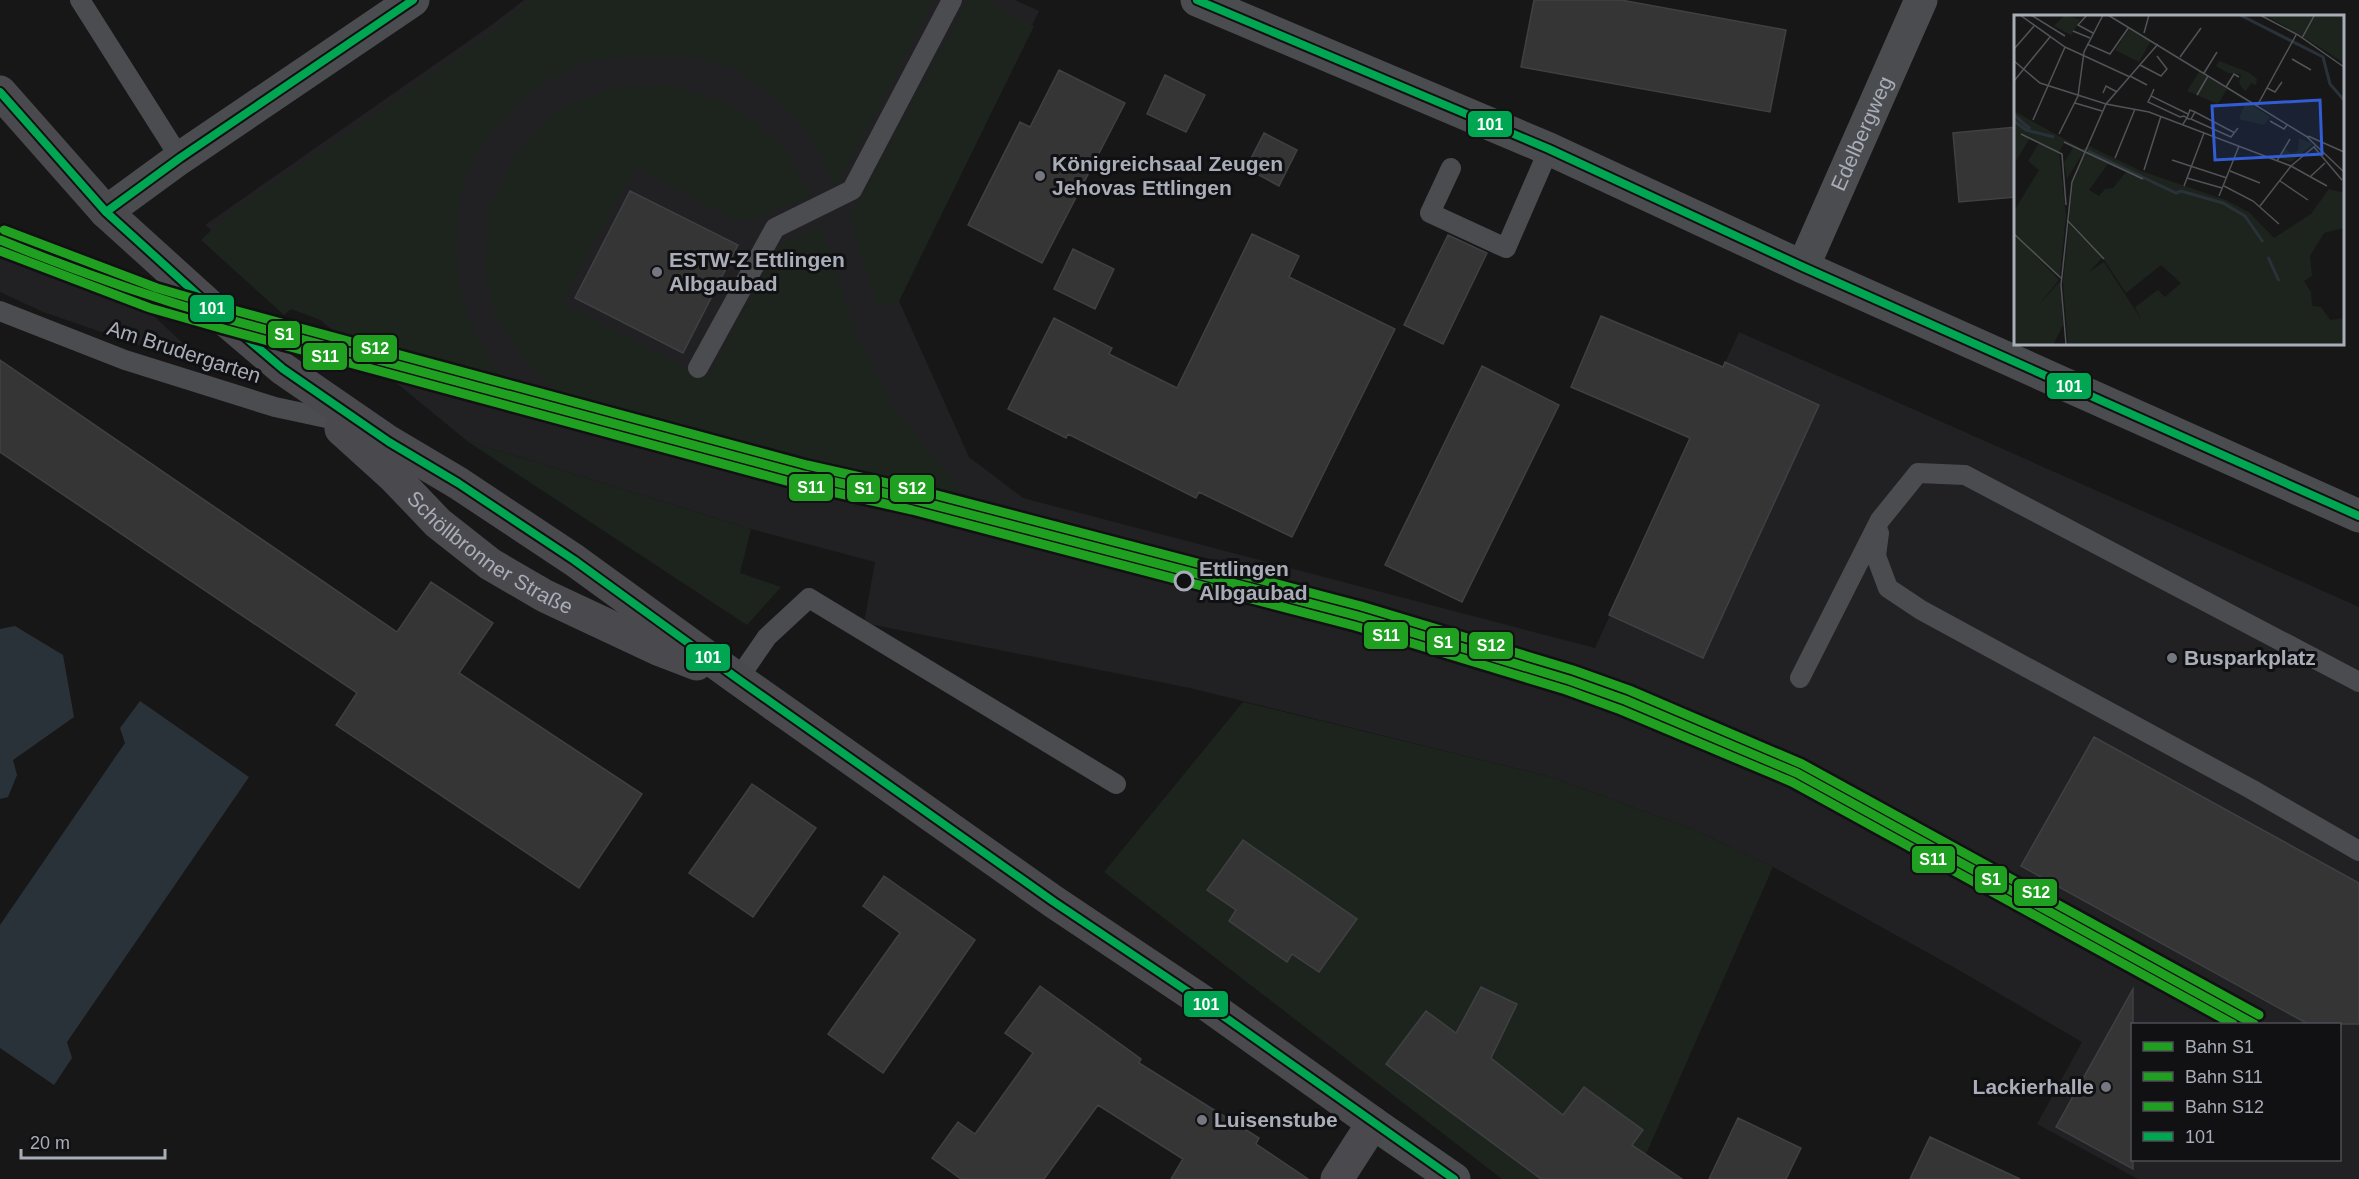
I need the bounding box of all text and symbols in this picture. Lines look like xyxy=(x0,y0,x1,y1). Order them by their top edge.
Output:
inset map xyxy=(2014,15,2344,345)
street label: Edelbergweg xyxy=(1826,73,1897,194)
line badge: 101 xyxy=(1467,110,1513,138)
text: 101 xyxy=(1477,116,1503,133)
place label: Königreichsaal Zeugen Jehovas Ettlingen xyxy=(1052,152,1283,199)
marker: Königreichsaal Zeugen Jehovas Ettlingen xyxy=(1033,169,1047,183)
place label: ESTW-Z Ettlingen Albgaubad xyxy=(669,248,845,295)
marker: ESTW-Z Ettlingen Albgaubad xyxy=(650,265,664,279)
line badge: 101 xyxy=(189,294,235,323)
text: 101 xyxy=(199,300,225,317)
street label: Am Brudergarten xyxy=(105,316,264,387)
line badge: S1 xyxy=(267,320,301,349)
text: S1 xyxy=(274,326,294,343)
line badge: S12 xyxy=(352,334,398,363)
text: S12 xyxy=(361,340,389,357)
line badge: S11 xyxy=(302,342,348,371)
text: S11 xyxy=(311,348,339,365)
line badge: 101 xyxy=(2046,372,2092,400)
text: 101 xyxy=(2056,378,2082,395)
line badge: S11 xyxy=(788,473,834,502)
line badge: S1 xyxy=(846,474,881,503)
line badge: S12 xyxy=(889,474,935,503)
text: S11 xyxy=(797,479,825,496)
text: S1 xyxy=(854,480,874,497)
text: S12 xyxy=(898,480,926,497)
street label: Schöllbronner Straße xyxy=(403,486,577,618)
place label: Ettlingen Albgaubad xyxy=(1199,557,1308,604)
marker: Ettlingen Albgaubad xyxy=(1174,571,1194,591)
line badge: S11 xyxy=(1363,621,1409,650)
text: S11 xyxy=(1372,627,1400,644)
line badge: S1 xyxy=(1426,627,1460,656)
line badge: S12 xyxy=(1468,631,1514,660)
text: S1 xyxy=(1433,634,1453,651)
text: S12 xyxy=(1477,637,1505,654)
line badge: 101 xyxy=(685,643,731,672)
place label: Busparkplatz xyxy=(2184,646,2316,669)
text: 101 xyxy=(695,649,721,666)
marker: Busparkplatz xyxy=(2165,651,2179,665)
line badge: S11 xyxy=(1911,845,1956,874)
text: S11 xyxy=(1919,851,1947,868)
line badge: S1 xyxy=(1974,865,2008,894)
text: S1 xyxy=(1981,871,2001,888)
line badge: S12 xyxy=(2013,878,2058,907)
text: S12 xyxy=(2022,884,2050,901)
line badge: 101 xyxy=(1183,990,1229,1018)
text: 101 xyxy=(1193,996,1219,1013)
legend xyxy=(2131,1023,2341,1161)
text: Bahn S1 xyxy=(2185,1037,2254,1057)
text: Bahn S11 xyxy=(2185,1067,2263,1087)
place label: Lackierhalle xyxy=(1973,1075,2094,1098)
marker: Lackierhalle xyxy=(2099,1080,2113,1094)
text: Bahn S12 xyxy=(2185,1097,2264,1117)
place label: Luisenstube xyxy=(1214,1108,1338,1131)
marker: Luisenstube xyxy=(1195,1113,1209,1127)
scale bar xyxy=(21,1122,165,1160)
text: 101 xyxy=(2185,1127,2215,1147)
text: 20 m xyxy=(30,1133,70,1153)

